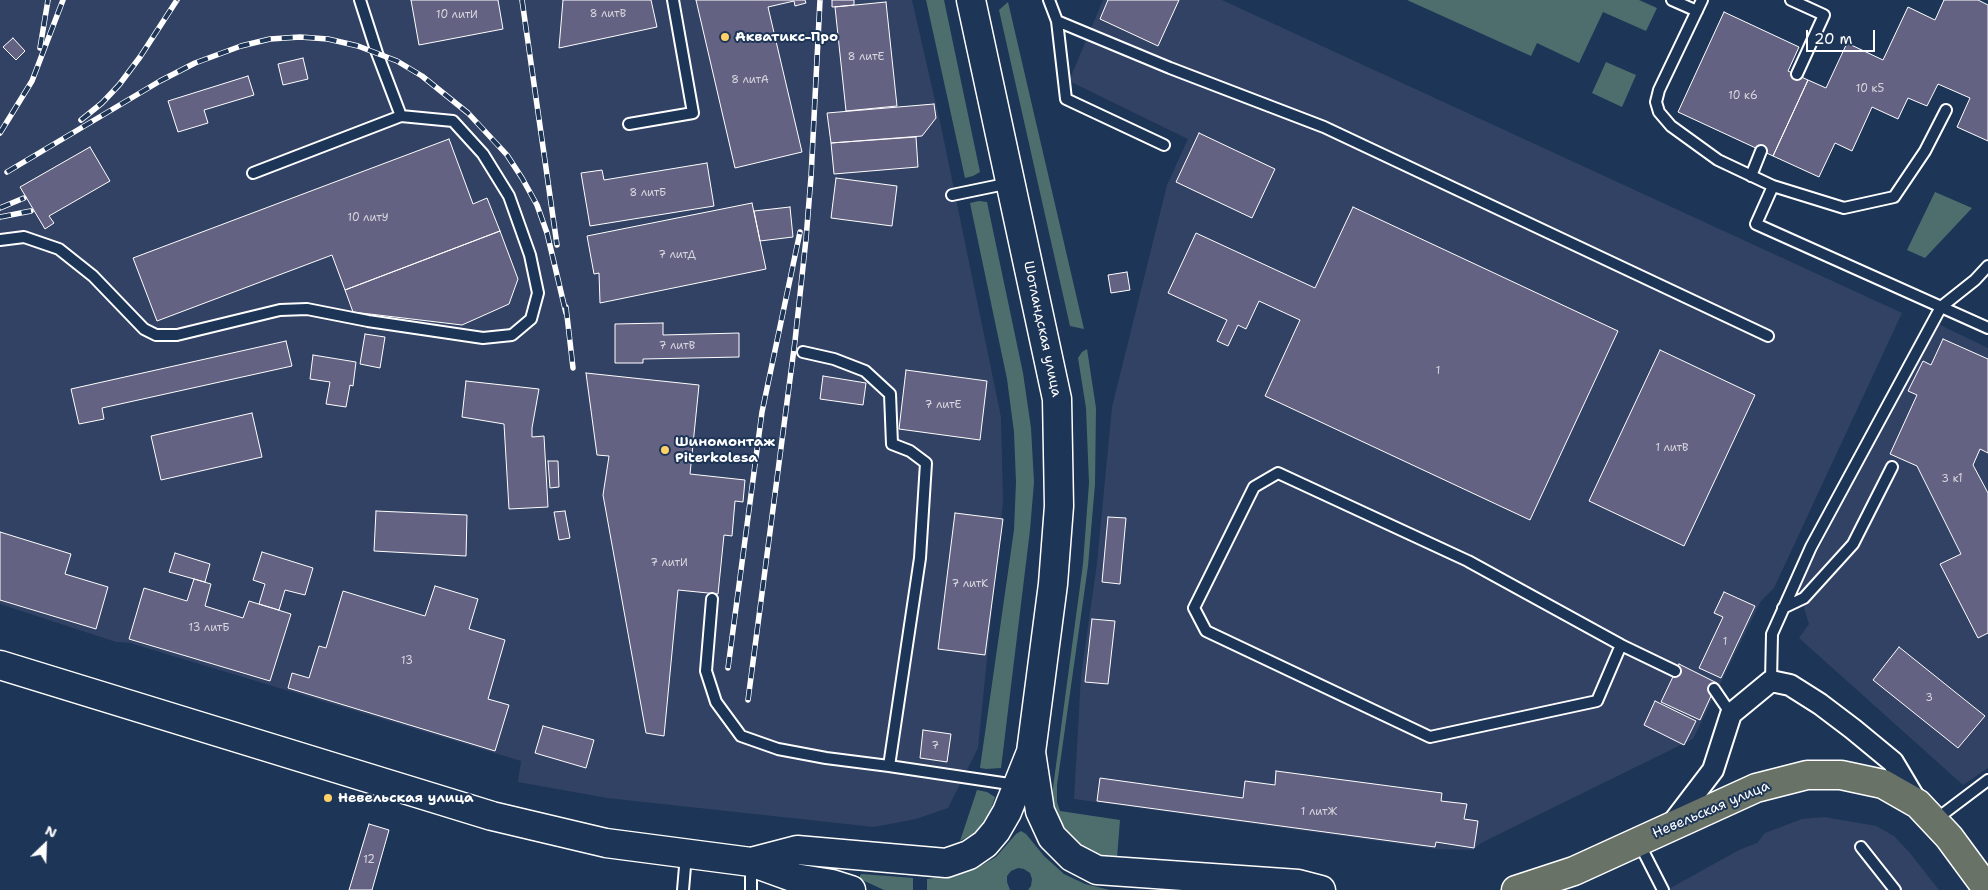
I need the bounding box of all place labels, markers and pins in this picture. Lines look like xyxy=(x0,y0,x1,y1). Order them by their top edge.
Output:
place label: Акватикс-Про xyxy=(735,29,838,45)
marker: Акватикс-Про xyxy=(719,31,731,43)
place label: Шиномонтаж Piterkolesa xyxy=(675,434,775,467)
marker: Шиномонтаж Piterkolesa xyxy=(659,444,671,456)
place label: Невельская улица xyxy=(338,790,474,806)
marker: Невельская улица xyxy=(322,792,334,804)

